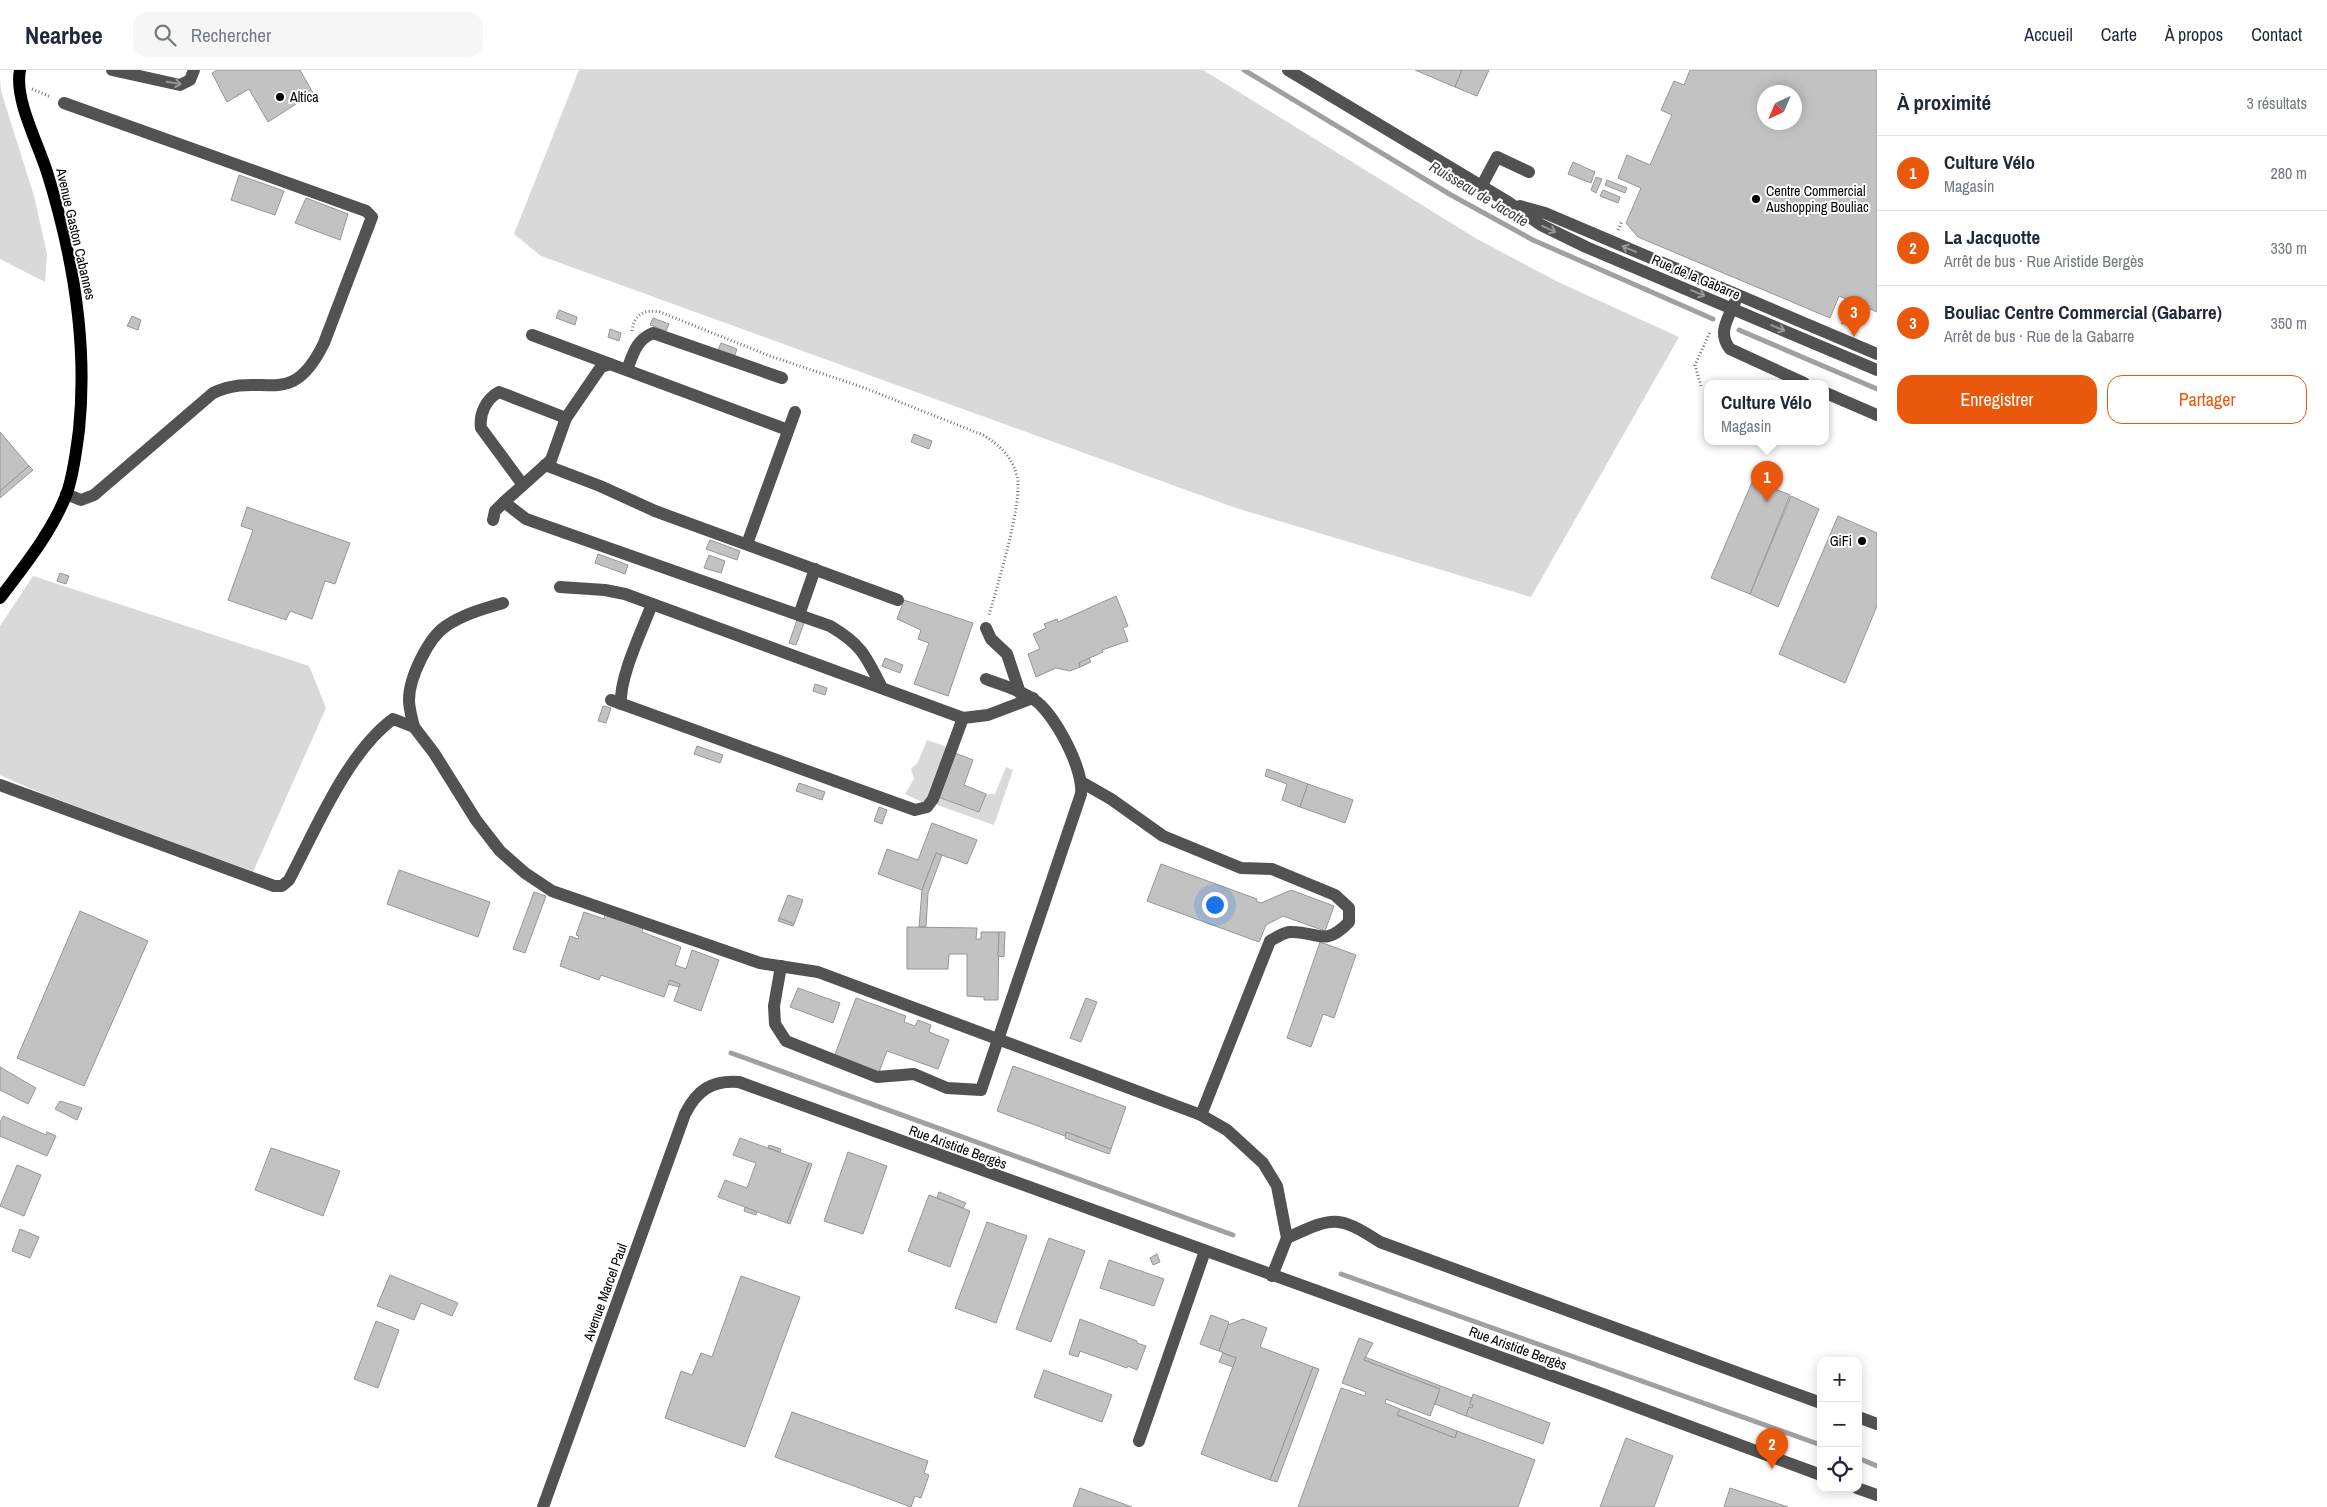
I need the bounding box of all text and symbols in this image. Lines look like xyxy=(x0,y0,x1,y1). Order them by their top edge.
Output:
search box xyxy=(133,12,483,57)
text: Nearbee xyxy=(25,19,103,51)
icon: search xyxy=(151,21,179,49)
text: Rechercher xyxy=(191,22,271,48)
text: Accueil xyxy=(2024,22,2073,47)
text: Carte xyxy=(2101,22,2137,47)
text: À propos xyxy=(2165,22,2223,47)
text: Contact xyxy=(2251,22,2302,47)
one-way arrow xyxy=(166,79,182,89)
north arrow xyxy=(1757,85,1802,130)
place label: Altica xyxy=(289,88,319,106)
text: À proximité xyxy=(1897,88,1991,117)
marker: Altica xyxy=(274,91,286,103)
text: 3 résultats xyxy=(2246,92,2307,114)
text: Culture Vélo xyxy=(1944,149,2035,175)
water label: Ruisseau de Jacotte xyxy=(1426,156,1533,232)
text: 1 xyxy=(1909,162,1917,184)
text: 280 m xyxy=(2271,162,2307,184)
street label: Avenue Gaston Cabannes xyxy=(52,165,100,302)
text: Magasin xyxy=(1944,175,1994,197)
place label: Centre Commercial Aushopping Bouliac xyxy=(1765,182,1869,216)
marker: Centre Commercial Aushopping Bouliac xyxy=(1750,193,1762,205)
one-way arrow xyxy=(1541,224,1556,234)
text: La Jacquotte xyxy=(1944,224,2040,250)
text: 2 xyxy=(1909,237,1917,259)
text: 330 m xyxy=(2271,237,2307,259)
one-way arrow xyxy=(1622,243,1637,253)
street label: Rue de la Gabarre xyxy=(1649,250,1743,304)
text: Arrêt de bus · Rue Aristide Bergès xyxy=(1944,250,2144,272)
one-way arrow xyxy=(1690,289,1705,299)
pin: 3 xyxy=(1838,296,1870,337)
text: Bouliac Centre Commercial (Gabarre) xyxy=(1944,299,2222,325)
text: 3 xyxy=(1909,312,1917,334)
text: 350 m xyxy=(2271,312,2307,334)
one-way arrow xyxy=(1770,324,1785,333)
text: Arrêt de bus · Rue de la Gabarre xyxy=(1944,325,2134,347)
button: Enregistrer xyxy=(1897,375,2097,424)
button: Partager xyxy=(2107,375,2307,424)
popup xyxy=(1704,380,1829,445)
text: Culture Vélo xyxy=(1721,389,1812,415)
text: Magasin xyxy=(1721,415,1771,437)
pin: 1 xyxy=(1751,461,1783,502)
place label: GiFi xyxy=(1830,532,1852,550)
marker: GiFi xyxy=(1856,535,1868,547)
your location xyxy=(1202,892,1228,918)
street label: Rue Aristide Bergès xyxy=(907,1121,1010,1173)
street label: Avenue Marcel Paul xyxy=(579,1241,631,1344)
street label: Rue Aristide Bergès xyxy=(1467,1322,1570,1374)
map controls xyxy=(1817,1357,1862,1492)
button: + xyxy=(1817,1357,1862,1402)
button: − xyxy=(1817,1402,1862,1447)
pin: 2 xyxy=(1756,1428,1788,1469)
button: locate xyxy=(1817,1447,1862,1492)

